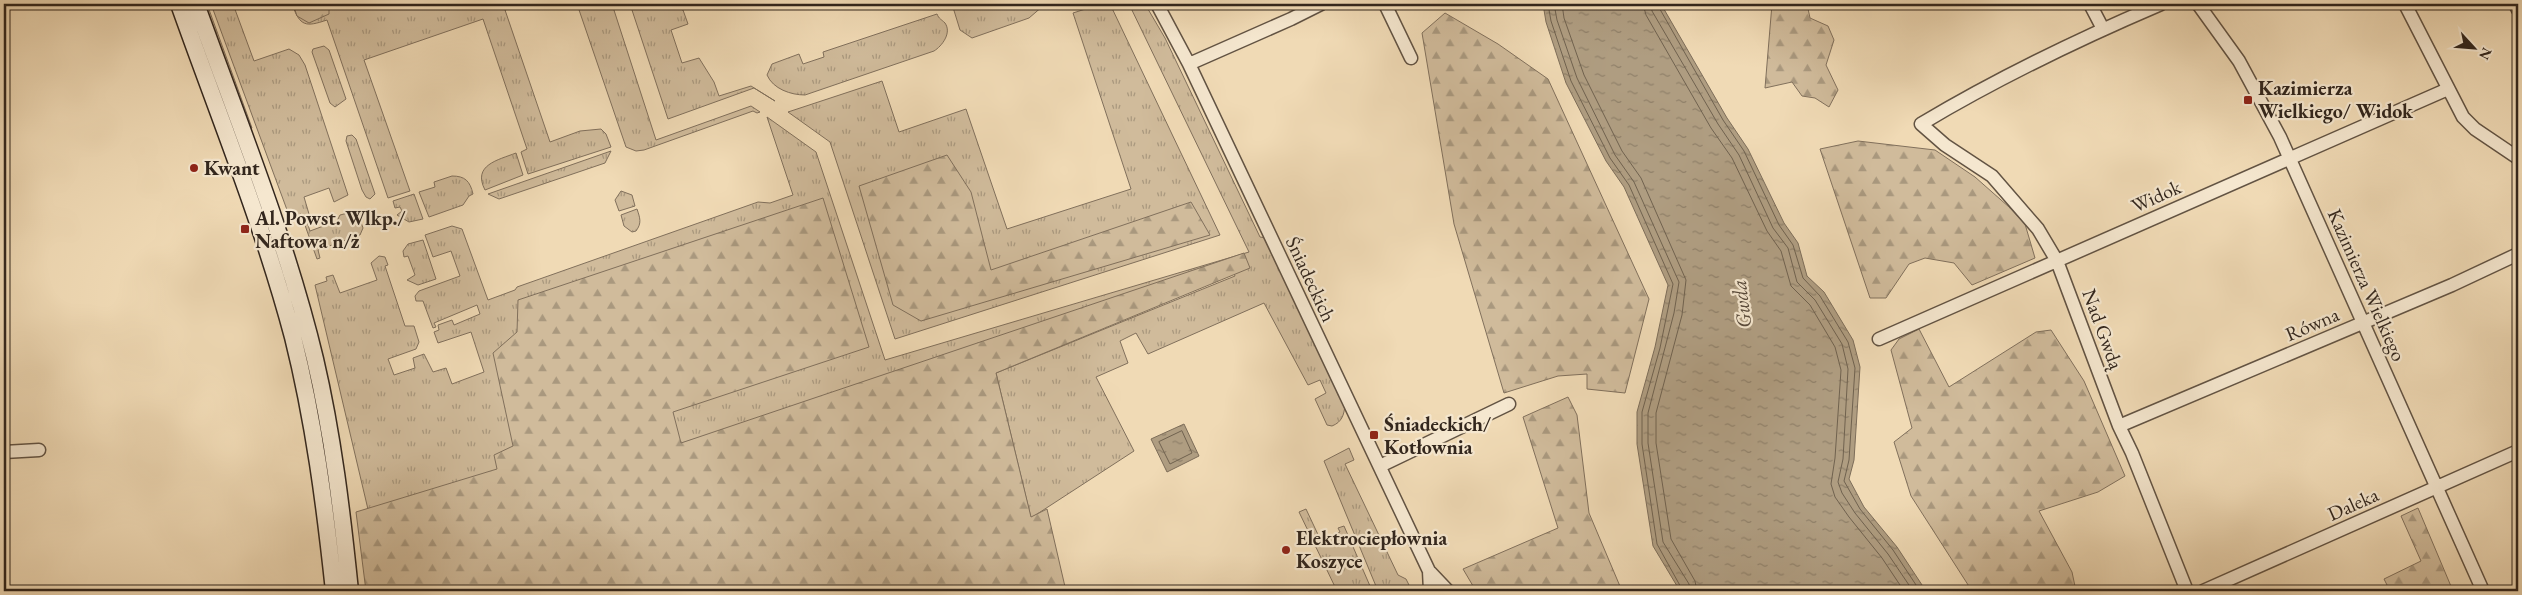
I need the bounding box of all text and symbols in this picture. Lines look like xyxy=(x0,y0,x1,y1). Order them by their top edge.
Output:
north arrow xyxy=(2450,22,2500,72)
text: N xyxy=(2475,45,2496,63)
place label: Kazimierza Wielkiego/ Widok xyxy=(2258,75,2414,124)
marker: Kazimierza Wielkiego/ Widok xyxy=(2242,94,2254,106)
place label: Kwant xyxy=(204,155,260,181)
marker: Kwant xyxy=(188,162,200,174)
street label: Widok xyxy=(2127,173,2186,218)
place label: Al. Powst. Wlkp./ Naftowa n/ż xyxy=(254,205,406,254)
street label: Kazimierza Wielkiego xyxy=(2322,205,2412,365)
marker: Al. Powst. Wlkp./ Naftowa n/ż xyxy=(239,223,251,235)
street label: Śniadeckich xyxy=(1280,232,1342,326)
water label: Gwda xyxy=(1725,278,1757,330)
street label: Nad Gwdą xyxy=(2076,285,2130,374)
street label: Równa xyxy=(2281,301,2343,347)
place label: Śniadeckich/ Kotłownia xyxy=(1384,411,1491,460)
marker: Śniadeckich/ Kotłownia xyxy=(1368,429,1380,441)
street label: Daleka xyxy=(2323,481,2383,527)
place label: Elektrociepłownia Koszyce xyxy=(1296,525,1447,574)
marker: Elektrociepłownia Koszyce xyxy=(1280,544,1292,556)

